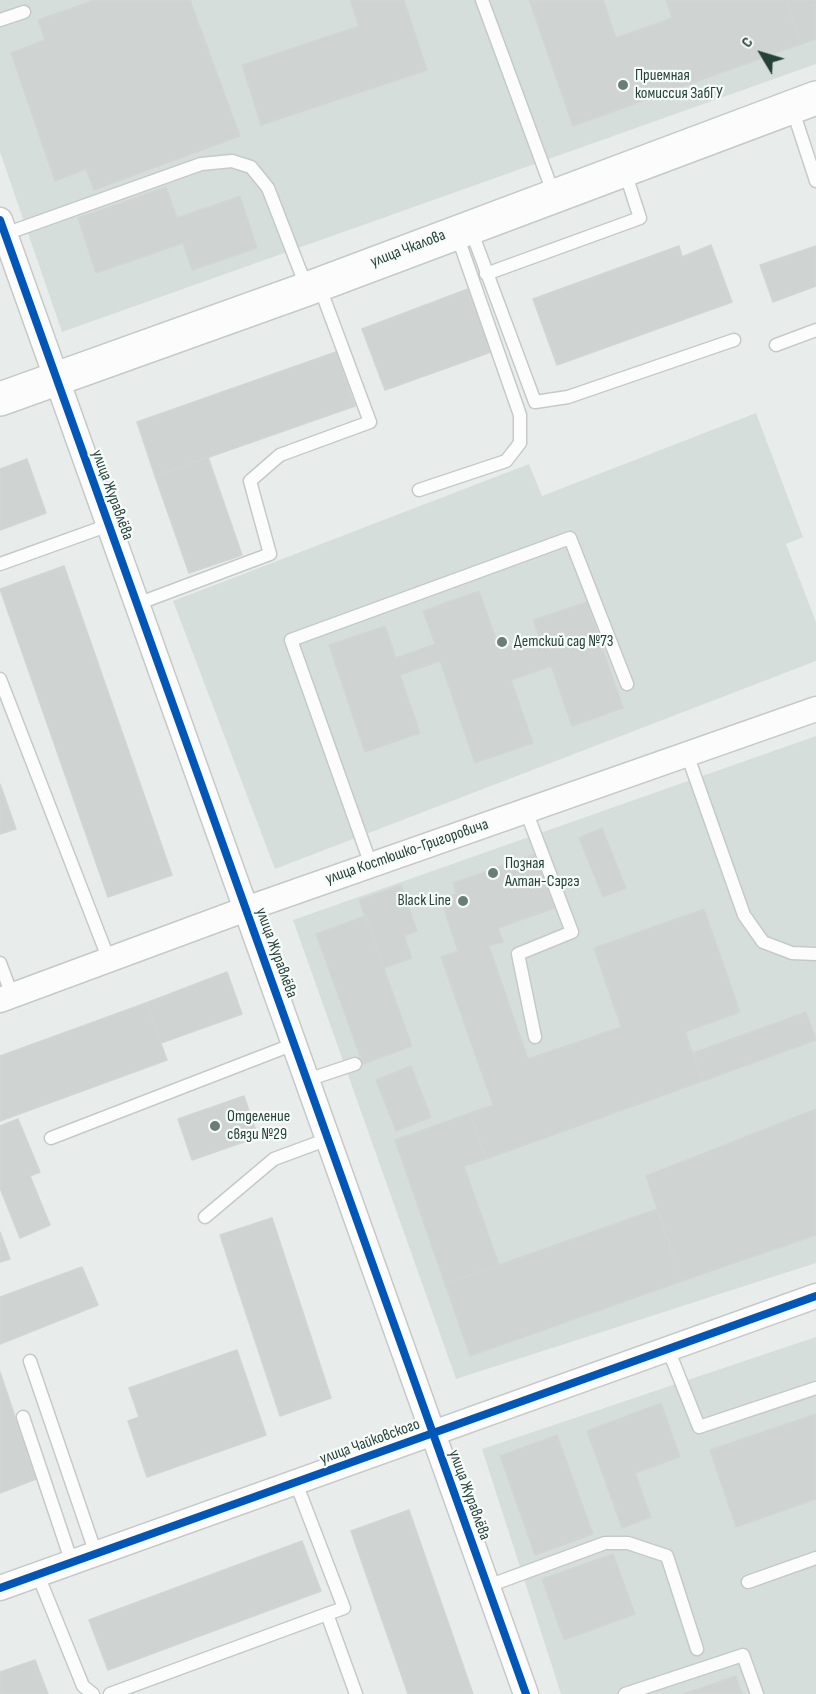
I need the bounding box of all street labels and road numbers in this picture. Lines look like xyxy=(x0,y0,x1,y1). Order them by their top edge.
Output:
street label: улица Чкалова xyxy=(368,226,448,272)
street label: улица Журавлёва xyxy=(87,447,137,543)
street label: улица Костюшко-Григоровича xyxy=(323,815,491,889)
street label: улица Журавлёва xyxy=(251,905,301,1001)
street label: улица Чайковского xyxy=(317,1415,423,1469)
street label: улица Журавлёва xyxy=(444,1447,494,1543)

